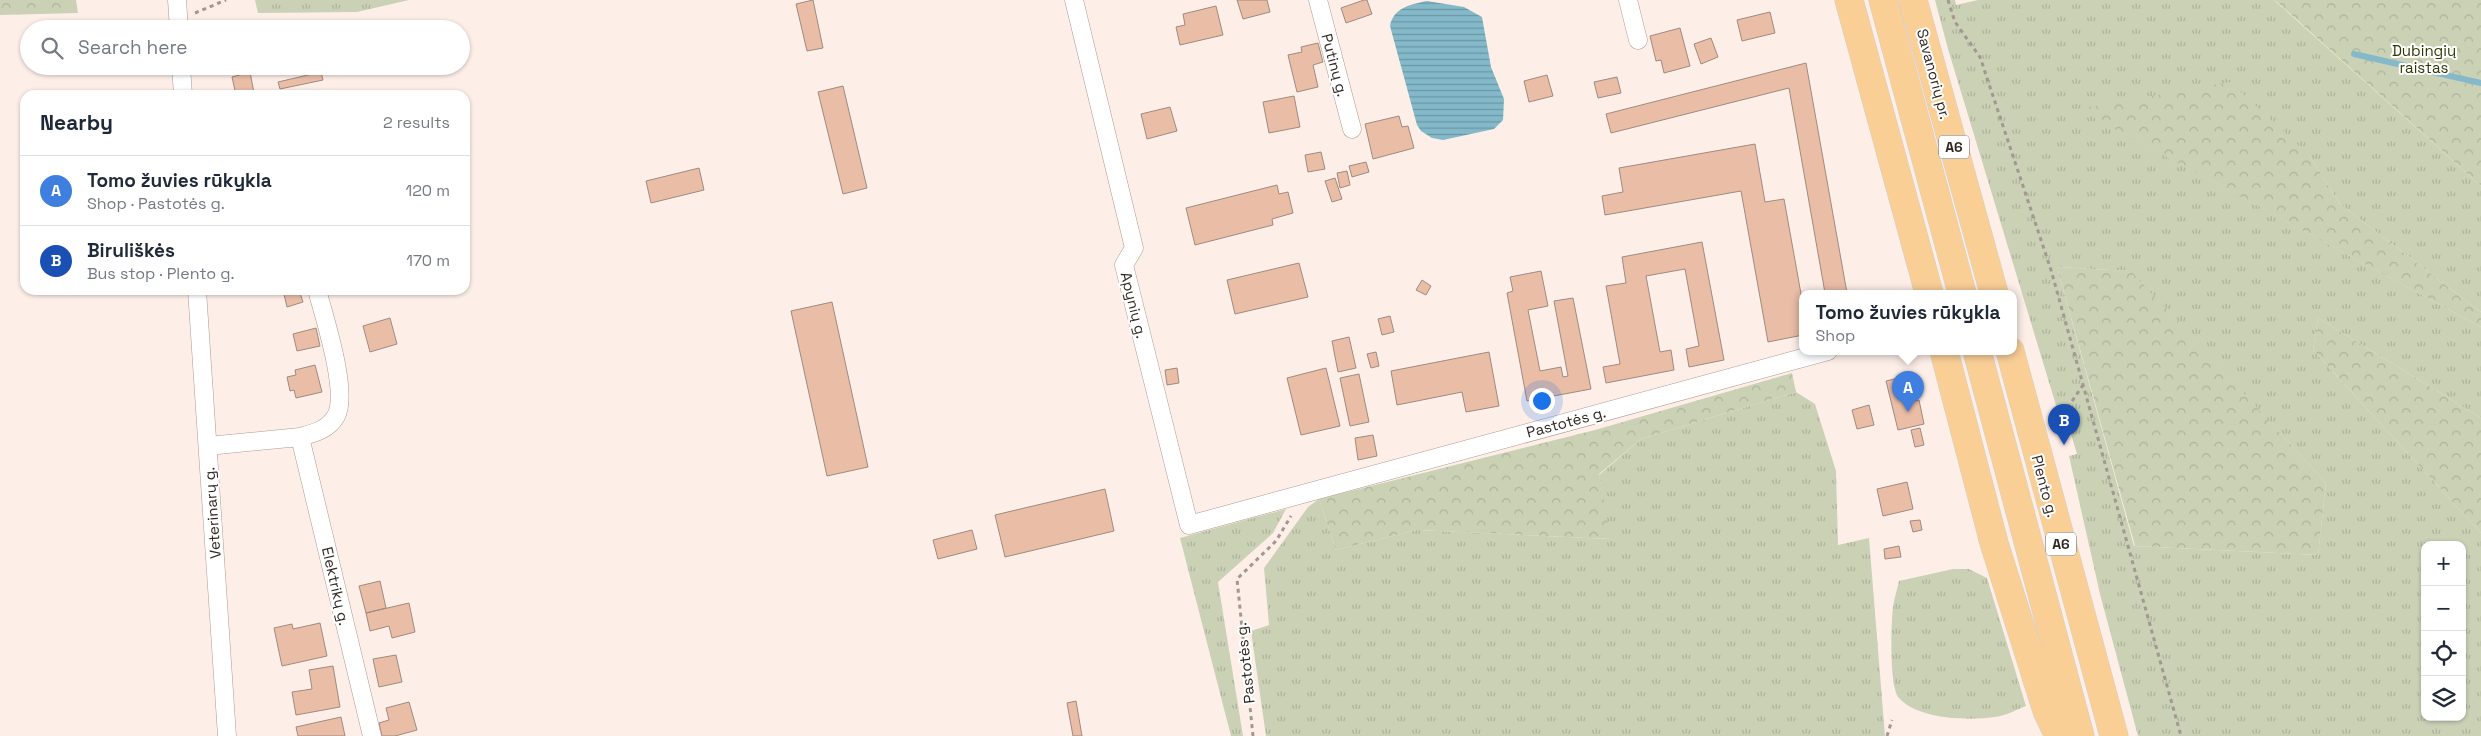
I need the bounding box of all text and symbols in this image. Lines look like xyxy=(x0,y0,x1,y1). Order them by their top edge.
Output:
search box xyxy=(20,20,470,75)
street label: Savanorių pr. xyxy=(1913,27,1955,121)
street label: Putinų g. xyxy=(1318,31,1352,99)
icon: search xyxy=(38,34,66,62)
text: Search here xyxy=(78,35,188,60)
park label: Dubingių raistas xyxy=(2392,41,2456,77)
text: Nearby xyxy=(40,109,113,136)
text: 2 results xyxy=(383,112,450,133)
road number: A6 xyxy=(1939,136,1969,158)
text: Tomo žuvies rūkykla xyxy=(87,168,272,193)
text: A xyxy=(51,180,61,201)
text: 120 m xyxy=(406,180,450,201)
text: Shop · Pastotės g. xyxy=(87,193,225,214)
text: Biruliškės xyxy=(87,238,175,263)
text: B xyxy=(51,250,61,271)
text: 170 m xyxy=(406,250,450,271)
text: Bus stop · Plento g. xyxy=(87,263,235,284)
street label: Apynių g. xyxy=(1117,270,1151,340)
popup xyxy=(1799,290,2017,355)
text: Tomo žuvies rūkykla xyxy=(1816,300,2000,325)
text: Shop xyxy=(1816,325,1855,346)
pin: A xyxy=(1892,371,1924,412)
your location xyxy=(1529,388,1555,414)
street label: Pastotės g. xyxy=(1524,402,1608,442)
pin: B xyxy=(2048,404,2080,445)
street label: Plento g. xyxy=(2028,453,2062,519)
street label: Veterinarų g. xyxy=(199,466,225,560)
road number: A6 xyxy=(2046,532,2076,556)
map controls xyxy=(2421,541,2466,721)
button: + xyxy=(2421,541,2466,586)
street label: Elektrikų g. xyxy=(318,545,354,627)
button: − xyxy=(2421,586,2466,631)
street label: Pastotės g. xyxy=(1231,622,1259,704)
button: locate xyxy=(2421,631,2466,676)
button: layers xyxy=(2421,676,2466,721)

